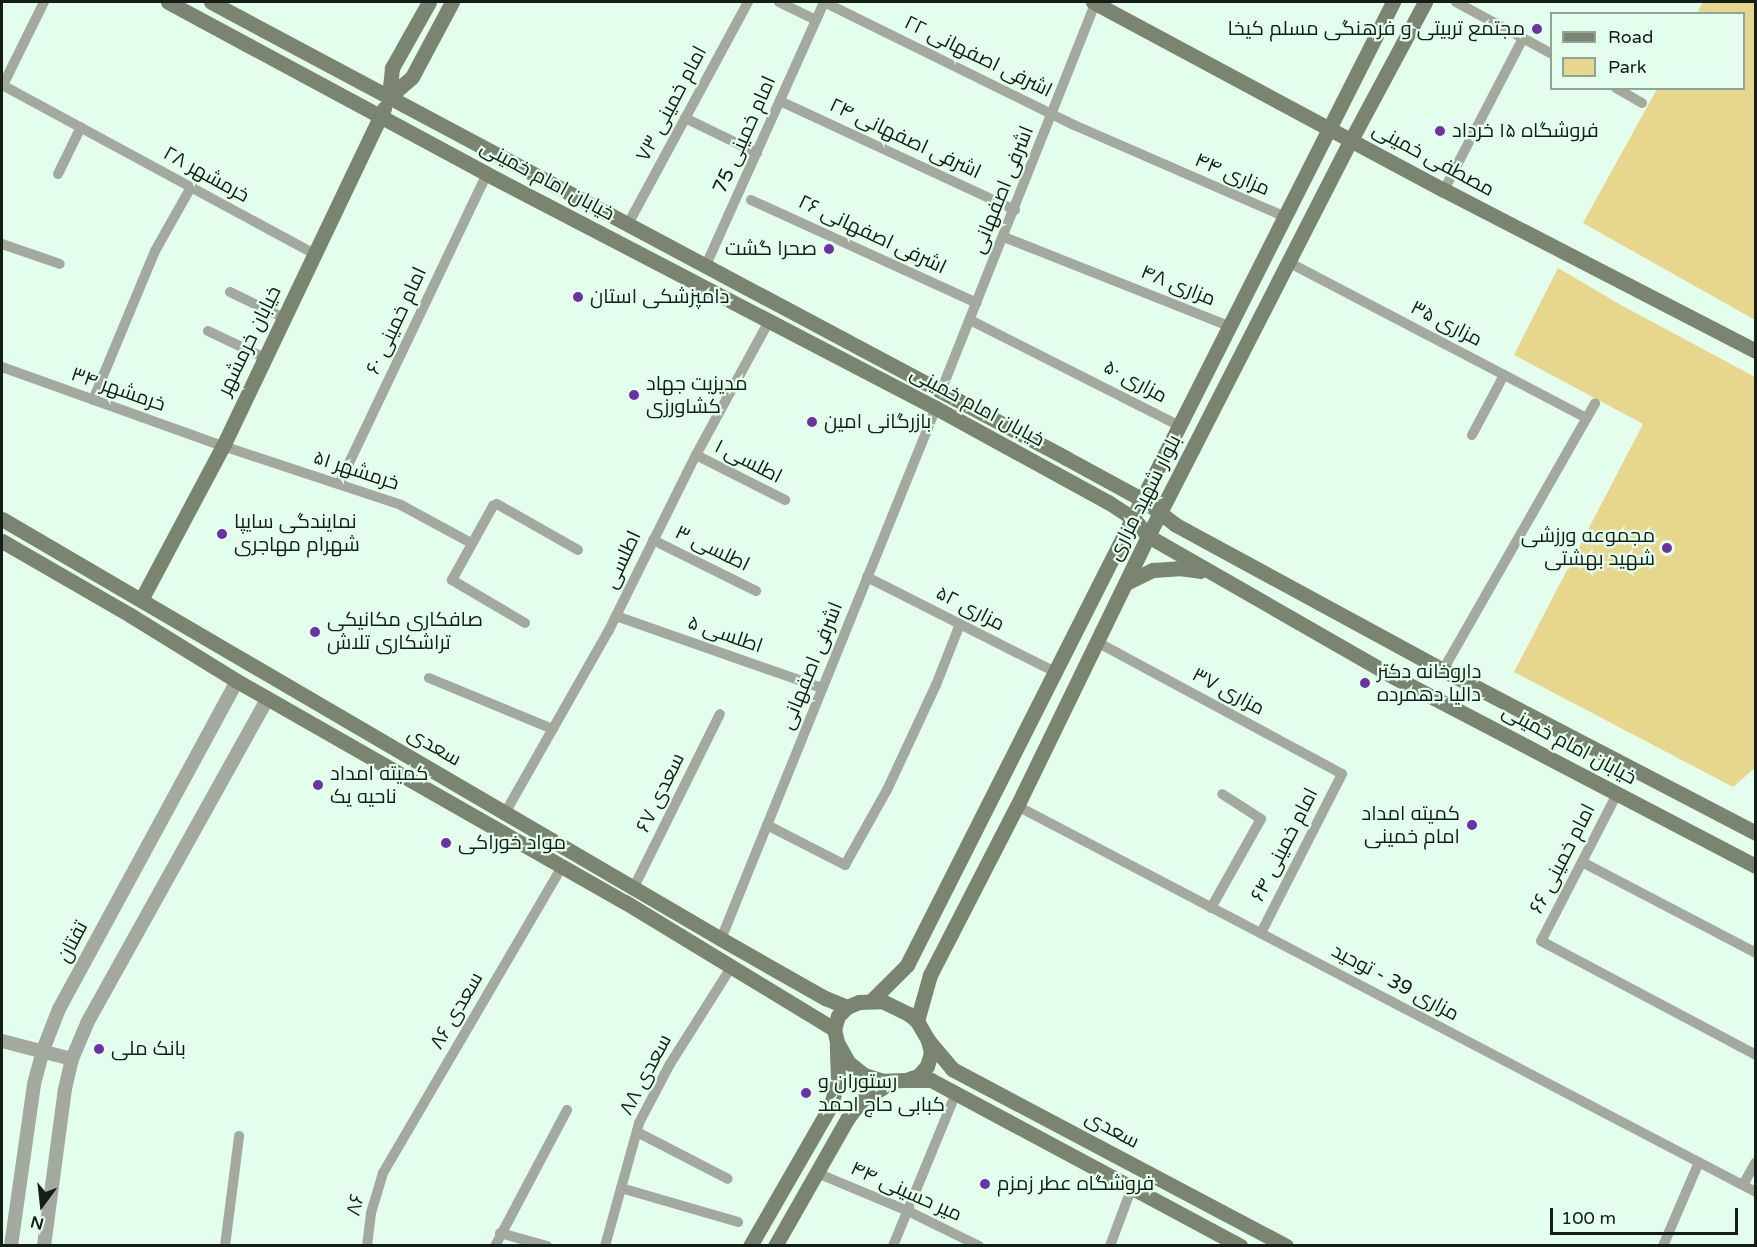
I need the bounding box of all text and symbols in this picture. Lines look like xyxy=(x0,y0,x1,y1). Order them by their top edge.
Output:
street label: اشرفی اصفهانی ۲۲ xyxy=(900,11,1056,103)
legend xyxy=(1550,12,1745,90)
place label: مجتمع تربیتی و فرهنگی مسلم کیخا xyxy=(1228,17,1525,41)
marker: مجتمع تربیتی و فرهنگی مسلم کیخا xyxy=(1530,22,1544,36)
text: Road xyxy=(1608,26,1653,48)
street label: امام خمینی ۷۳ xyxy=(632,42,712,166)
text: Park xyxy=(1608,56,1646,78)
street label: امام خمینی 75 xyxy=(708,72,782,198)
street label: اشرفی اصفهانی ۲۴ xyxy=(825,93,985,185)
street label: مصطفی خمینی xyxy=(1368,118,1498,202)
place label: فروشگاه ۱۵ خرداد xyxy=(1452,119,1599,143)
street label: اشرفی اصفهانی xyxy=(967,123,1039,257)
marker: فروشگاه ۱۵ خرداد xyxy=(1433,124,1447,138)
street label: خیابان امام خمینی xyxy=(476,136,618,226)
street label: خرمشهر ۲۸ xyxy=(159,142,253,208)
street label: مزاری ۴۴ xyxy=(1191,148,1273,202)
street label: اشرفی اصفهانی ۲۶ xyxy=(794,190,950,280)
place label: صحرا گشت xyxy=(725,237,817,261)
marker: صحرا گشت xyxy=(822,242,836,256)
street label: مزاری ۴۸ xyxy=(1137,260,1219,312)
street label: امام خمینی ۶۰ xyxy=(362,264,432,378)
street label: خیابان خرمشهر xyxy=(213,282,287,400)
place label: دامپزشکی استان xyxy=(590,285,729,309)
marker: دامپزشکی استان xyxy=(571,290,585,304)
street label: مزاری ۳۵ xyxy=(1406,296,1486,352)
street label: مزاری ۵۰ xyxy=(1099,355,1171,409)
street label: خیابان امام خمینی xyxy=(906,362,1048,452)
street label: خرمشهر ۳۴ xyxy=(68,363,168,417)
place label: مدیزیت جهاد کشاورزی xyxy=(646,372,748,419)
marker: مدیزیت جهاد کشاورزی xyxy=(627,388,641,402)
place label: بازرگانی امین xyxy=(824,410,931,434)
marker: بازرگانی امین xyxy=(805,415,819,429)
street label: بلوار شهید مزاری xyxy=(1103,431,1187,565)
street label: اطلسی ۱ xyxy=(710,435,786,489)
street label: خرمشهر ۵۱ xyxy=(310,446,402,496)
place label: نمایندگی سایپا شهرام مهاجری xyxy=(234,510,360,557)
street label: اطلسی ۳ xyxy=(671,521,753,577)
place label: مجموعه ورزشی شهید بهشتی xyxy=(1521,524,1655,571)
marker: نمایندگی سایپا شهرام مهاجری xyxy=(215,527,229,541)
street label: اطلسی xyxy=(599,527,647,593)
marker: مجموعه ورزشی شهید بهشتی xyxy=(1660,541,1674,555)
street label: مزاری ۵۲ xyxy=(932,581,1008,637)
street label: اشرفی اصفهانی xyxy=(776,599,848,733)
place label: صافکاری مکانیکی تراشکاری تلاش xyxy=(327,608,483,655)
street label: اطلسی ۵ xyxy=(685,611,765,659)
marker: صافکاری مکانیکی تراشکاری تلاش xyxy=(308,625,322,639)
place label: داروخانه دکتر دالیا دهمرده xyxy=(1377,660,1481,707)
street label: مزاری ۳۷ xyxy=(1188,663,1268,721)
marker: داروخانه دکتر دالیا دهمرده xyxy=(1358,676,1372,690)
street label: خیابان امام خمینی xyxy=(1498,700,1640,790)
street label: سعدی xyxy=(403,722,465,772)
street label: سعدی ۶۷ xyxy=(632,749,690,837)
place label: کمیته امداد ناحیه یک xyxy=(330,762,428,809)
marker: کمیته امداد ناحیه یک xyxy=(311,778,325,792)
street label: امام خمینی ۶۴ xyxy=(1246,784,1324,906)
street label: امام خمینی ۶۶ xyxy=(1525,800,1601,918)
place label: کمیته امداد امام خمینی xyxy=(1362,802,1460,849)
marker: کمیته امداد امام خمینی xyxy=(1465,818,1479,832)
place label: مواد خوراکی xyxy=(458,831,566,855)
marker: مواد خوراکی xyxy=(439,836,453,850)
street label: تفتان xyxy=(52,917,94,967)
street label: مزاری 39 - توحید xyxy=(1327,939,1463,1027)
street label: سعدی ۸۶ xyxy=(425,968,489,1054)
street label: سعدی ۸۸ xyxy=(615,1030,677,1120)
place label: بانک ملی xyxy=(111,1037,186,1061)
marker: بانک ملی xyxy=(92,1042,106,1056)
place label: رستوران و کبابی حاج احمد xyxy=(818,1070,945,1117)
marker: رستوران و کبابی حاج احمد xyxy=(799,1086,813,1100)
street label: سعدی xyxy=(1081,1106,1143,1154)
street label: میر حسینی ۴۴ xyxy=(847,1157,965,1227)
place label: فروشگاه عطر زمزم xyxy=(997,1172,1154,1196)
north arrow xyxy=(12,1175,72,1235)
marker: فروشگاه عطر زمزم xyxy=(978,1177,992,1191)
street label: ۸۶ xyxy=(342,1192,370,1218)
scale bar xyxy=(1553,1196,1740,1234)
text: 100 m xyxy=(1561,1207,1616,1229)
text: N xyxy=(29,1211,46,1234)

